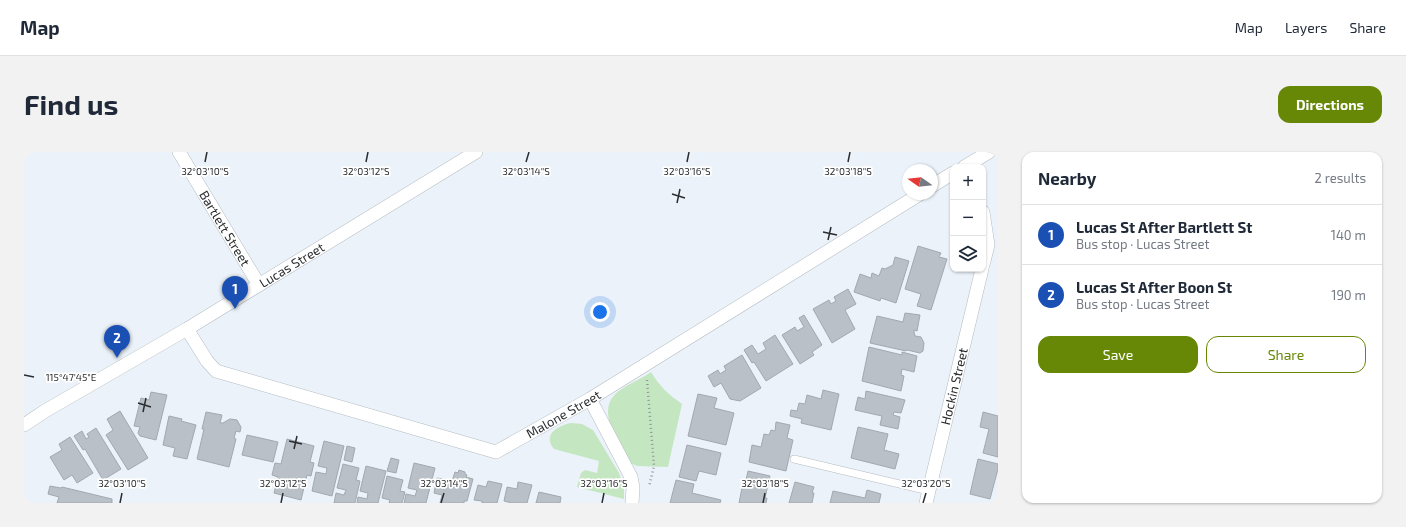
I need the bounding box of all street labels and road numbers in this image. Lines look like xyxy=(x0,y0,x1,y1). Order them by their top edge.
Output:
street label: Bartlett Street xyxy=(196,188,254,269)
street label: Lucas Street xyxy=(256,239,327,291)
street label: Hockin Street xyxy=(937,346,971,427)
street label: Malone Street xyxy=(523,386,604,441)

